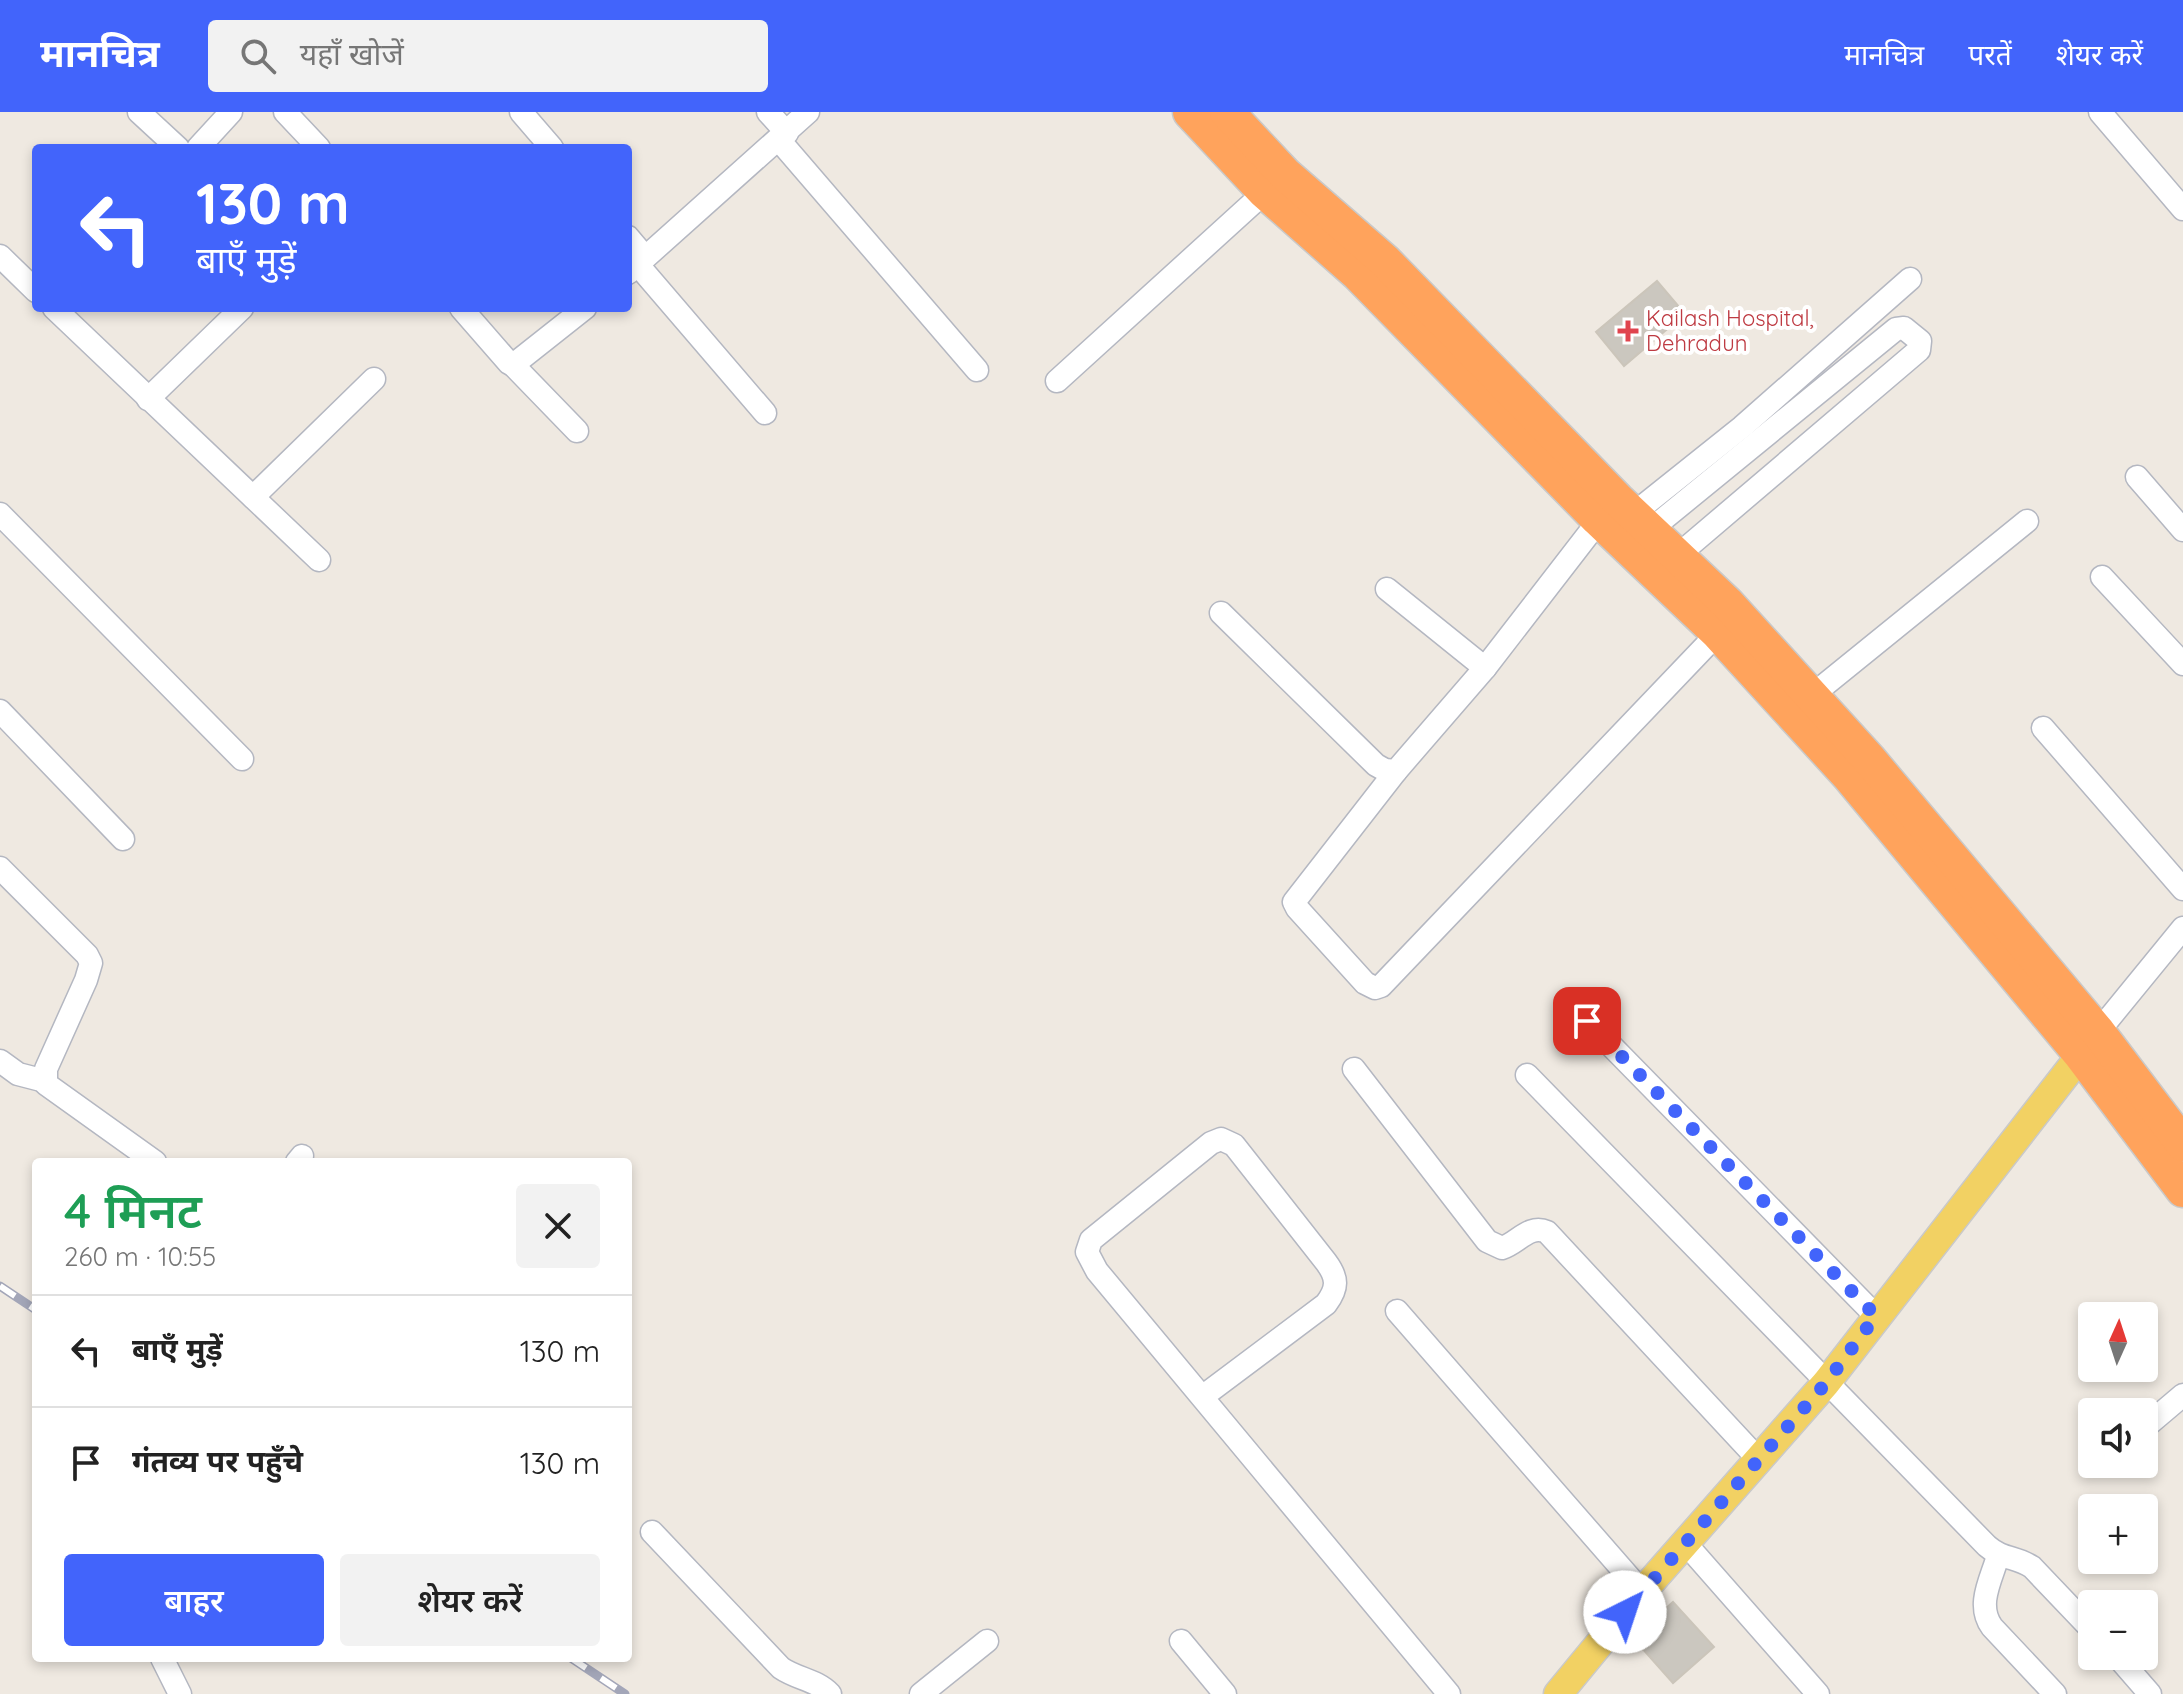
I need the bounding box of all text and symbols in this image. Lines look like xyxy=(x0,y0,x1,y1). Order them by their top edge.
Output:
search box xyxy=(208,20,768,92)
text: मानचित्र xyxy=(40,29,160,77)
icon: search xyxy=(236,34,280,78)
text: यहाँ खोजें xyxy=(300,35,404,73)
text: मानचित्र xyxy=(1844,37,1924,72)
text: परतें xyxy=(1968,37,2012,72)
text: शेयर करें xyxy=(2056,37,2143,72)
text: 130 m xyxy=(196,168,350,238)
icon: left xyxy=(64,176,168,280)
text: बाएँ मुड़ें xyxy=(196,237,296,282)
place label: Kailash Hospital, Dehradun xyxy=(1646,304,1814,357)
marker: Kailash Hospital, Dehradun xyxy=(1617,320,1639,342)
pin xyxy=(1553,987,1621,1055)
icon: arrive xyxy=(1565,999,1609,1043)
text: 4 मिनट xyxy=(64,1180,202,1240)
button: close xyxy=(516,1184,600,1268)
text: 260 m · 10:55 xyxy=(64,1240,216,1273)
north arrow xyxy=(2078,1302,2158,1382)
map controls xyxy=(2078,1302,2158,1670)
icon: left xyxy=(64,1329,108,1373)
text: बाएँ मुड़ें xyxy=(132,1330,223,1368)
text: 130 m xyxy=(520,1332,600,1370)
button: sound xyxy=(2078,1398,2158,1478)
icon: arrive xyxy=(64,1441,108,1485)
text: गंतव्य पर पहुँचे xyxy=(132,1442,303,1480)
text: 130 m xyxy=(520,1444,600,1482)
button: + xyxy=(2078,1494,2158,1574)
button: बाहर xyxy=(64,1554,324,1646)
button: शेयर करें xyxy=(340,1554,600,1646)
position arrow xyxy=(1583,1570,1667,1654)
button: − xyxy=(2078,1590,2158,1670)

